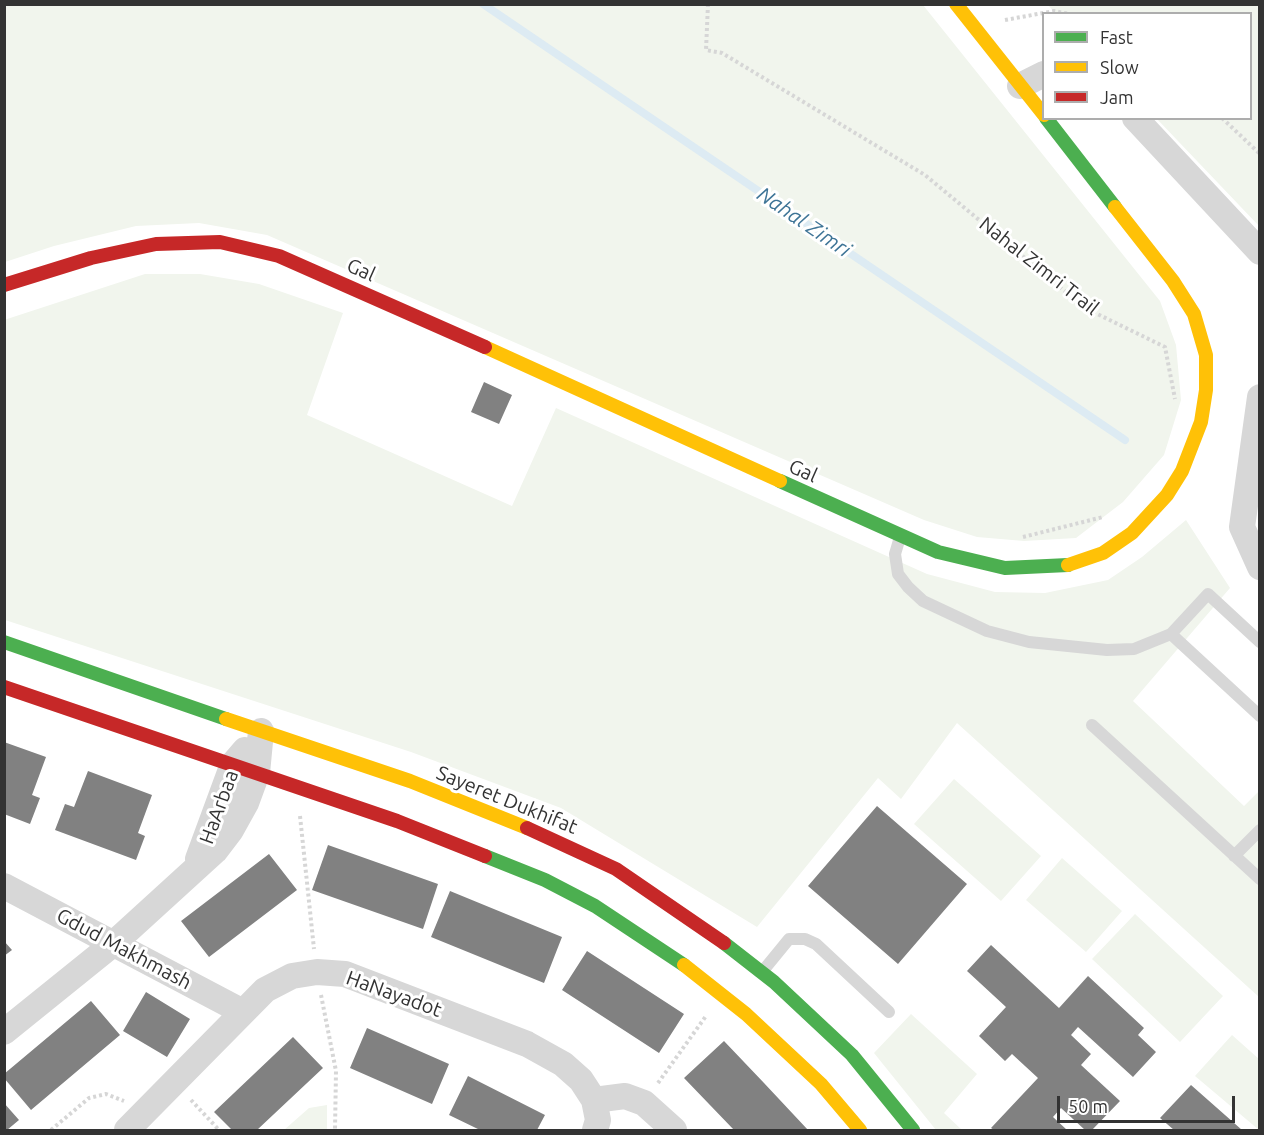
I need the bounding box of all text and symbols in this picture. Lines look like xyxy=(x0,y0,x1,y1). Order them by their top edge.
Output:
legend xyxy=(1042,12,1252,120)
text: Fast xyxy=(1100,27,1133,47)
text: Slow xyxy=(1100,57,1139,77)
text: Jam xyxy=(1100,87,1134,107)
water label: Nahal Zimri xyxy=(752,181,856,263)
street label: Nahal Zimri Trail xyxy=(974,212,1104,320)
street label: Gal xyxy=(343,253,379,287)
street label: Gal xyxy=(785,454,821,488)
street label: Sayeret Dukhifat xyxy=(433,761,581,839)
street label: HaArbaa xyxy=(195,767,243,847)
street label: Gdud Makhmash xyxy=(52,903,196,995)
street label: HaNayadot xyxy=(343,966,445,1022)
scale bar xyxy=(1060,1084,1238,1122)
text: 50 m xyxy=(1068,1096,1108,1116)

